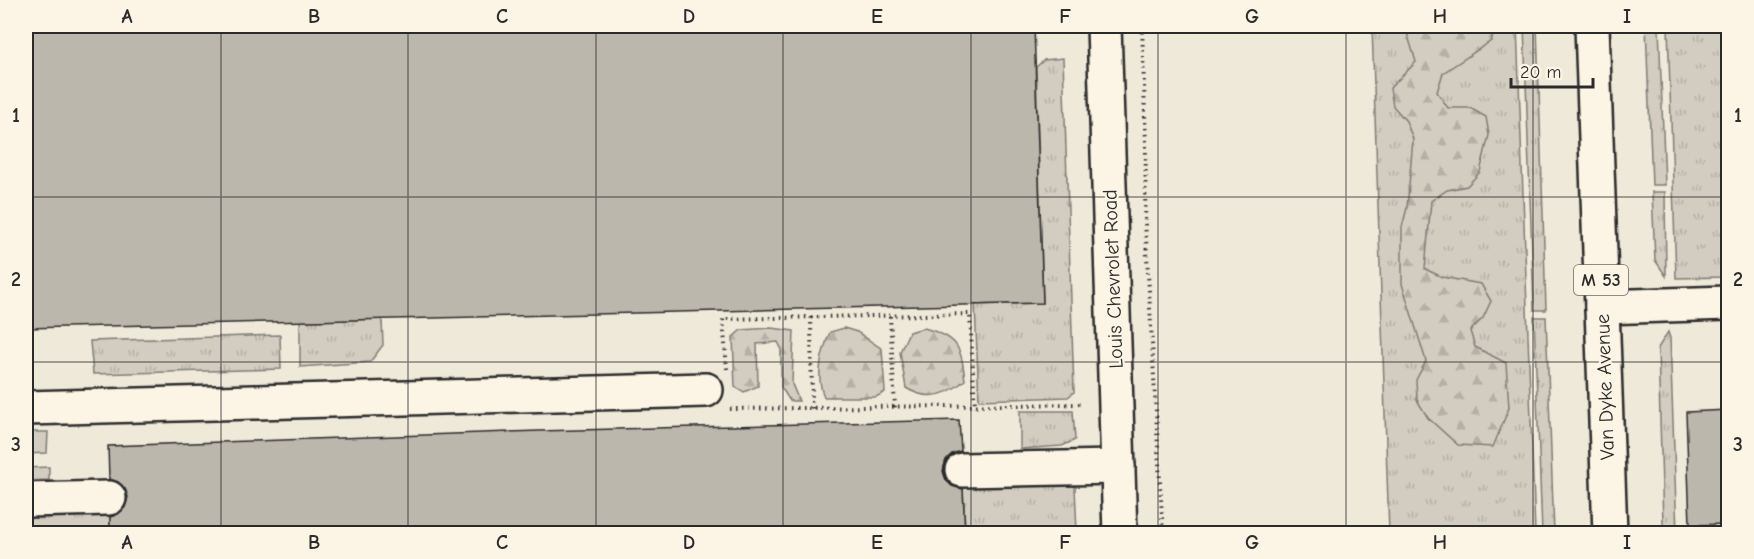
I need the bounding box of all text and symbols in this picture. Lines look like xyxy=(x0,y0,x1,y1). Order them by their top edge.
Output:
text: A xyxy=(121,5,133,28)
text: B xyxy=(308,5,320,28)
text: C xyxy=(496,5,508,28)
text: D xyxy=(683,5,695,28)
text: E xyxy=(871,5,883,28)
text: F xyxy=(1059,5,1071,28)
text: G xyxy=(1245,5,1259,28)
text: H xyxy=(1433,5,1447,28)
text: I xyxy=(1623,5,1631,28)
scale bar xyxy=(1511,51,1594,89)
text: 20 m xyxy=(1520,62,1561,83)
text: 1 xyxy=(12,104,20,127)
text: 1 xyxy=(1734,104,1742,127)
street label: Louis Chevrolet Road xyxy=(1098,189,1128,369)
road number: M 53 xyxy=(1574,265,1628,295)
text: 2 xyxy=(11,268,21,291)
text: 2 xyxy=(1733,268,1743,291)
street label: Van Dyke Avenue xyxy=(1591,314,1619,460)
text: 3 xyxy=(11,433,21,456)
text: 3 xyxy=(1733,433,1743,456)
text: A xyxy=(121,531,133,554)
text: B xyxy=(308,531,320,554)
text: C xyxy=(496,531,508,554)
text: D xyxy=(683,531,695,554)
text: E xyxy=(871,531,883,554)
text: F xyxy=(1059,531,1071,554)
text: G xyxy=(1245,531,1259,554)
text: H xyxy=(1433,531,1447,554)
text: I xyxy=(1623,531,1631,554)

